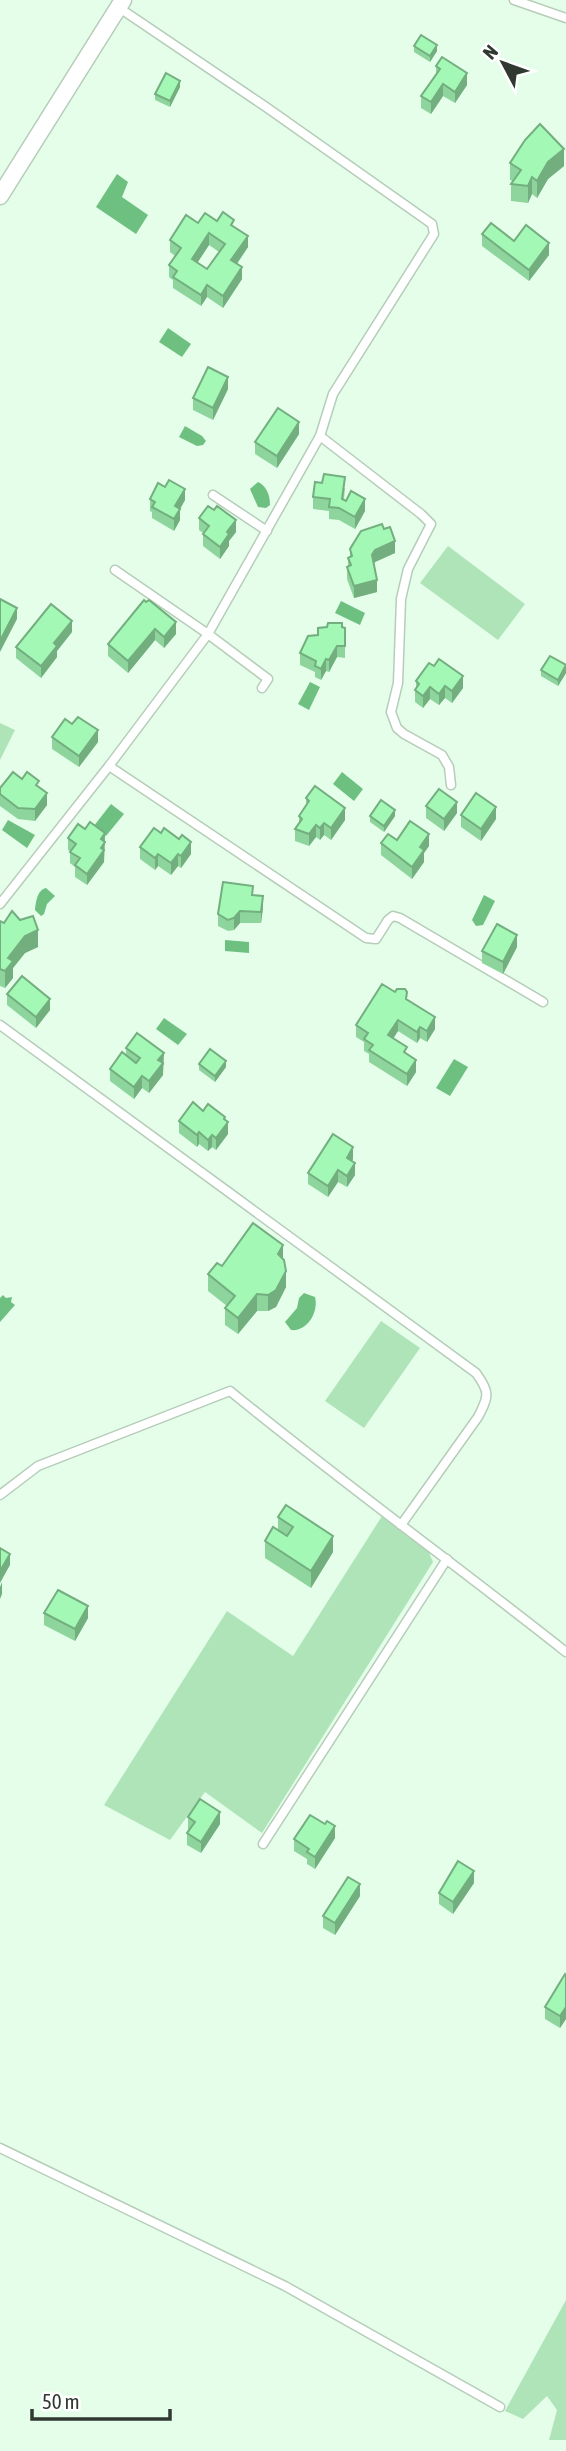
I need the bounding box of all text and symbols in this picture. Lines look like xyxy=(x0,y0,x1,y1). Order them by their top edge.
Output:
north arrow xyxy=(468,28,538,98)
text: N xyxy=(478,40,502,63)
scale bar xyxy=(32,2378,170,2422)
text: 50 m xyxy=(42,2389,80,2413)

